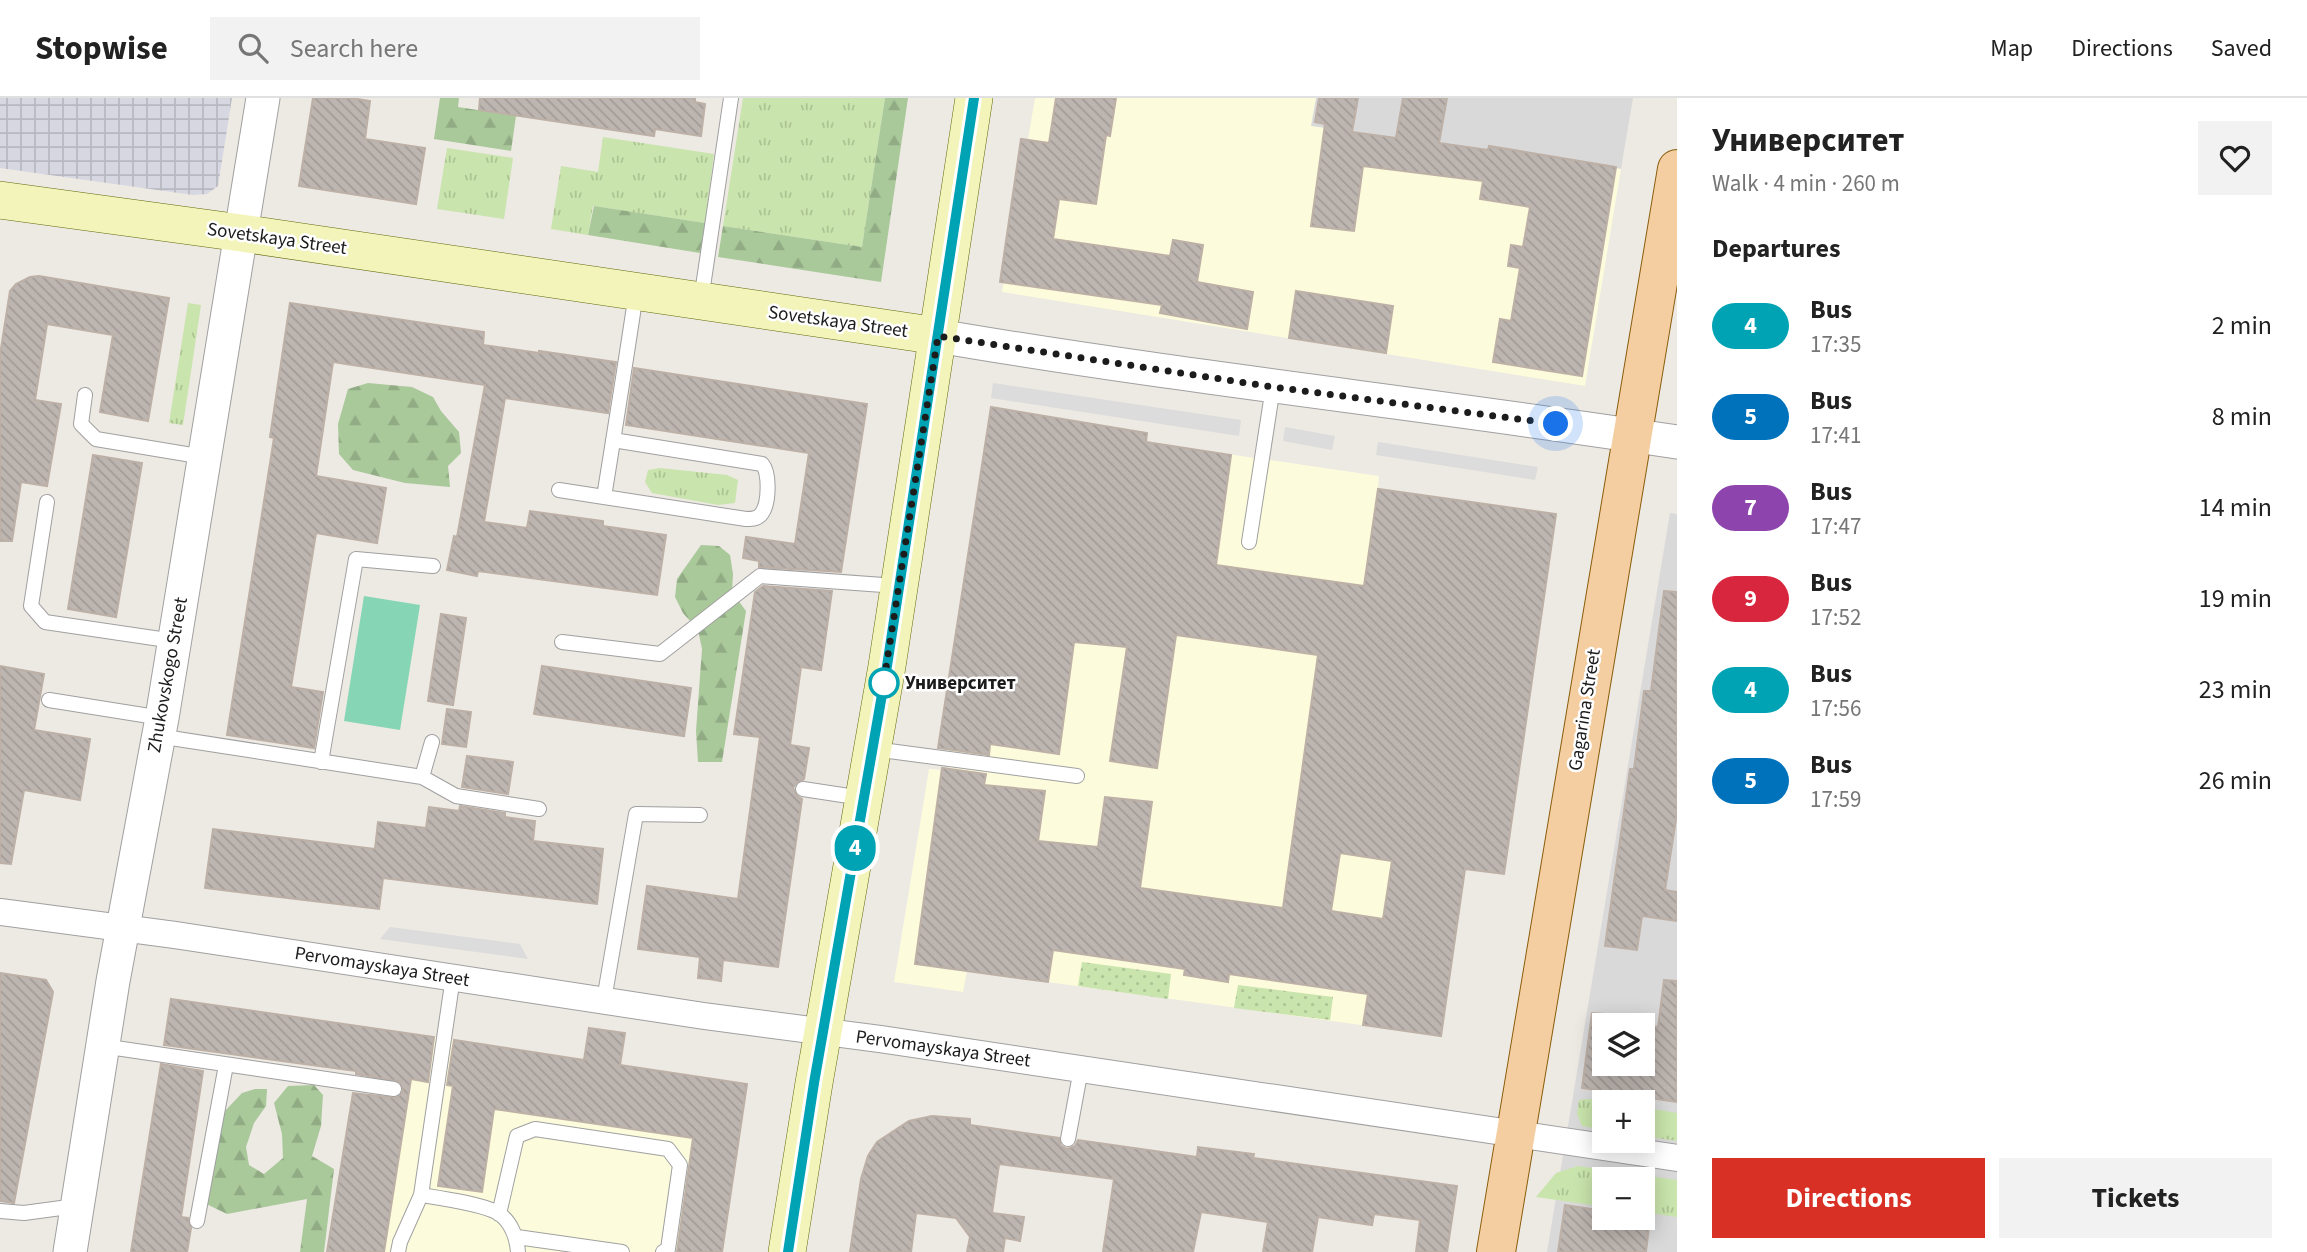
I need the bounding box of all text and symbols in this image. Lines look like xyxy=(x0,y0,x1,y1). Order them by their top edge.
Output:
search box xyxy=(210,17,700,80)
text: Stopwise xyxy=(35,25,168,72)
icon: search xyxy=(234,29,272,67)
text: Search here xyxy=(290,30,418,67)
text: Map xyxy=(1990,31,2033,66)
text: Directions xyxy=(2071,31,2173,66)
text: Saved xyxy=(2211,31,2272,66)
text: Университет xyxy=(1712,117,1904,164)
button: heart xyxy=(2198,121,2272,195)
text: Walk · 4 min · 260 m xyxy=(1712,167,1900,200)
street label: Sovetskaya Street xyxy=(205,216,349,262)
text: Departures xyxy=(1712,230,1840,267)
text: Bus xyxy=(1810,291,1852,328)
street label: Sovetskaya Street xyxy=(766,299,910,345)
text: 2 min xyxy=(2212,307,2272,344)
text: 4 xyxy=(1744,308,1757,343)
text: 17:35 xyxy=(1810,328,1861,361)
text: Bus xyxy=(1810,382,1852,419)
text: 8 min xyxy=(2212,398,2272,435)
text: 5 xyxy=(1744,399,1757,434)
your location xyxy=(1538,406,1573,441)
text: 17:41 xyxy=(1810,419,1861,452)
text: Bus xyxy=(1810,473,1852,510)
text: 14 min xyxy=(2199,489,2272,526)
text: 7 xyxy=(1744,490,1757,525)
text: 17:47 xyxy=(1810,510,1861,543)
text: Bus xyxy=(1810,564,1852,601)
text: 19 min xyxy=(2199,580,2272,617)
text: 9 xyxy=(1744,581,1757,616)
street label: Zhukovskogo Street xyxy=(141,595,195,755)
text: 17:52 xyxy=(1810,601,1861,634)
street label: Gagarina Street xyxy=(1562,647,1608,773)
text: Bus xyxy=(1810,655,1852,692)
marker: Университет xyxy=(869,668,899,698)
place label: Университет xyxy=(905,670,1016,697)
text: 23 min xyxy=(2199,671,2272,708)
text: 4 xyxy=(1744,672,1757,707)
text: 17:56 xyxy=(1810,692,1861,725)
text: Bus xyxy=(1810,746,1852,783)
text: 26 min xyxy=(2199,762,2272,799)
text: 5 xyxy=(1744,763,1757,798)
text: 17:59 xyxy=(1810,783,1861,816)
line badge: 4 xyxy=(832,825,878,871)
text: 4 xyxy=(849,830,861,865)
street label: Pervomayskaya Street xyxy=(293,940,472,994)
map controls xyxy=(1592,1013,1655,1230)
button: layers xyxy=(1592,1013,1655,1076)
street label: Pervomayskaya Street xyxy=(854,1023,1033,1075)
button: + xyxy=(1592,1090,1655,1153)
button: Directions xyxy=(1712,1158,1985,1238)
button: Tickets xyxy=(1999,1158,2272,1238)
button: − xyxy=(1592,1167,1655,1230)

